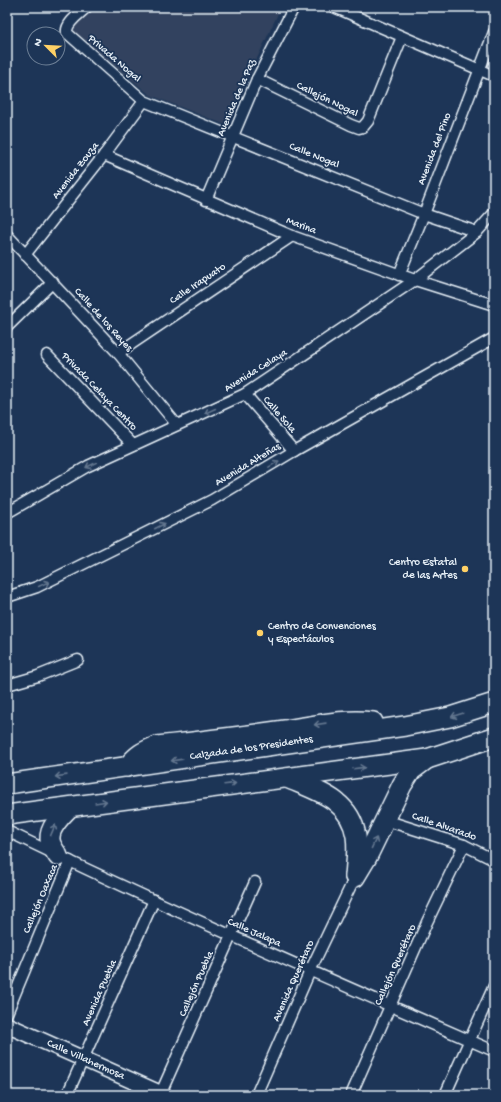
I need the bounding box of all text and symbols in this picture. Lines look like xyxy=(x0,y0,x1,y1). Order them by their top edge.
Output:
north arrow xyxy=(26,26,66,66)
street label: Privada Nogal xyxy=(84,32,143,86)
text: N xyxy=(32,37,46,48)
street label: Avenida de la Paz xyxy=(215,57,259,138)
street label: Callejón Nogal xyxy=(294,80,360,120)
street label: Avenida del Pino xyxy=(416,111,454,187)
street label: Avenida Zouza xyxy=(50,140,102,202)
street label: Calle Nogal xyxy=(287,141,341,172)
street label: Marina xyxy=(284,215,319,238)
street label: Calle Irapuato xyxy=(168,261,228,307)
street label: Calle de los Reyes xyxy=(71,286,135,355)
street label: Avenida Celaya xyxy=(223,347,290,395)
street label: Privada Celaya Centro xyxy=(58,350,140,434)
street label: Calle Sola xyxy=(260,394,299,436)
one-way arrow xyxy=(204,407,216,415)
street label: Avenida Alteñas xyxy=(213,440,284,489)
one-way arrow xyxy=(268,459,280,467)
one-way arrow xyxy=(86,462,98,469)
one-way arrow xyxy=(154,522,166,530)
place label: Centro Estatal de las Artes xyxy=(389,557,458,582)
marker: Centro Estatal de las Artes xyxy=(460,564,470,574)
one-way arrow xyxy=(37,580,49,587)
place label: Centro de Convenciones y Espectáculos xyxy=(268,621,377,646)
marker: Centro de Convenciones y Espectáculos xyxy=(255,628,265,638)
one-way arrow xyxy=(451,712,464,719)
one-way arrow xyxy=(314,720,327,728)
street label: Calzada de los Presidentes xyxy=(189,733,315,763)
one-way arrow xyxy=(171,756,184,764)
one-way arrow xyxy=(352,764,365,771)
one-way arrow xyxy=(55,772,68,780)
one-way arrow xyxy=(223,780,236,788)
one-way arrow xyxy=(94,798,107,806)
street label: Calle Alvarado xyxy=(410,810,478,844)
one-way arrow xyxy=(49,824,57,836)
one-way arrow xyxy=(371,838,378,850)
street label: Callejón Oaxaca xyxy=(21,862,61,935)
street label: Calle Jalapa xyxy=(225,916,283,950)
street label: Callejón Querétaro xyxy=(373,922,419,1007)
street label: Avenida Querétaro xyxy=(271,938,317,1024)
street label: Callejón Puebla xyxy=(177,949,217,1019)
street label: Avenida Puebla xyxy=(80,957,120,1028)
street label: Calle Villahermosa xyxy=(45,1037,127,1083)

